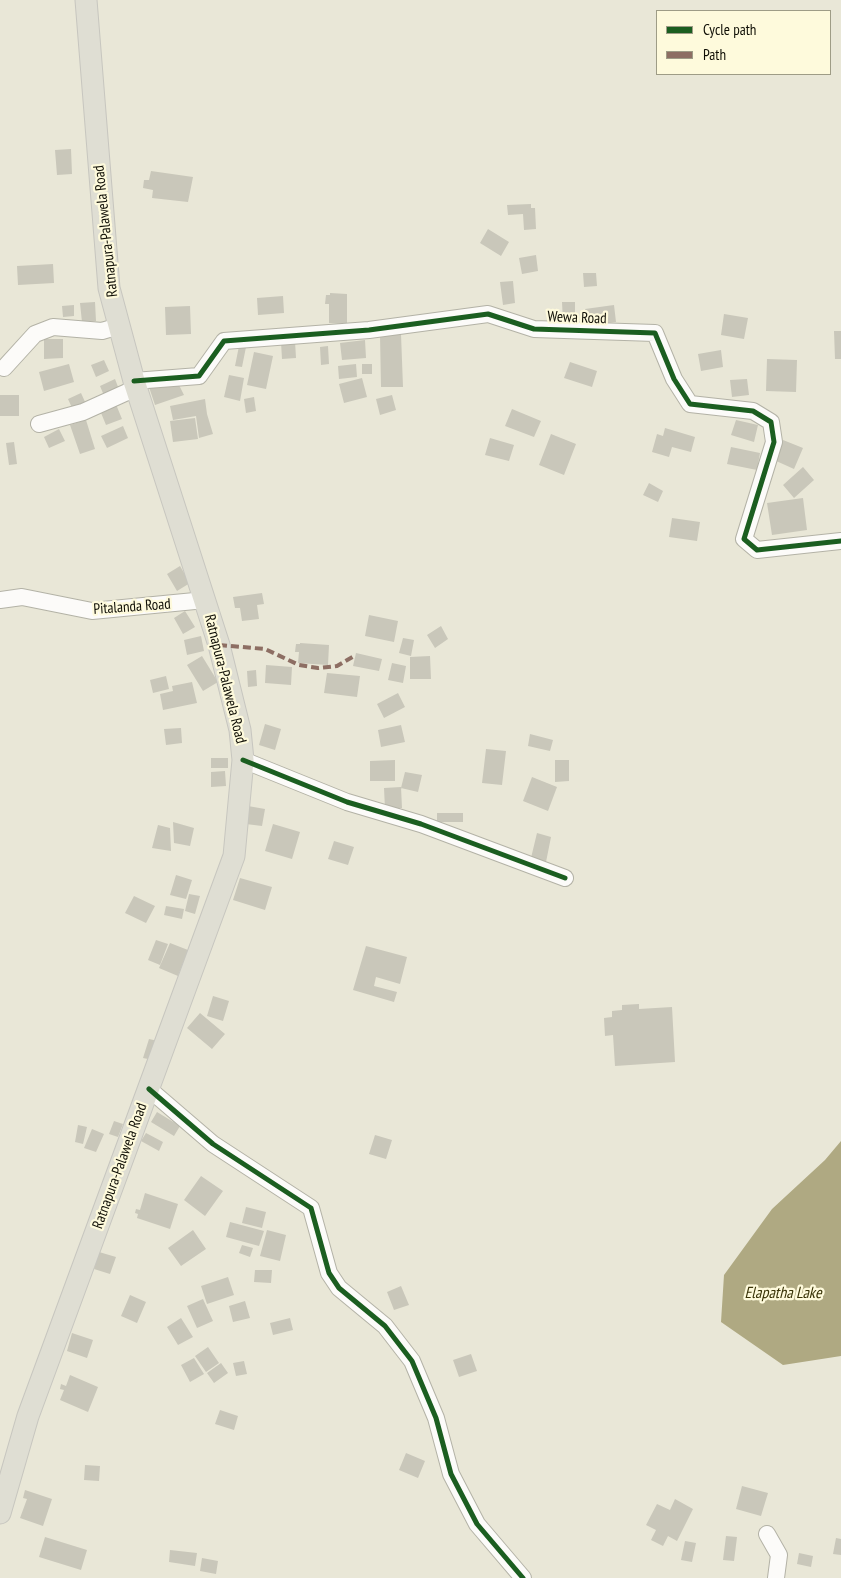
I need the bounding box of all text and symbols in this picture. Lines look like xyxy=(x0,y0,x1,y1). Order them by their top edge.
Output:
legend xyxy=(656,10,831,75)
text: Cycle path xyxy=(703,20,756,39)
text: Path xyxy=(703,45,726,64)
street label: Ratnapura-Palawela Road xyxy=(90,164,122,298)
street label: Wewa Road xyxy=(547,308,607,328)
street label: Pitalanda Road xyxy=(93,595,171,619)
street label: Ratnapura-Palawela Road xyxy=(200,613,250,745)
street label: Ratnapura-Palawela Road xyxy=(89,1101,151,1231)
water label: Elapatha Lake xyxy=(744,1283,822,1303)

